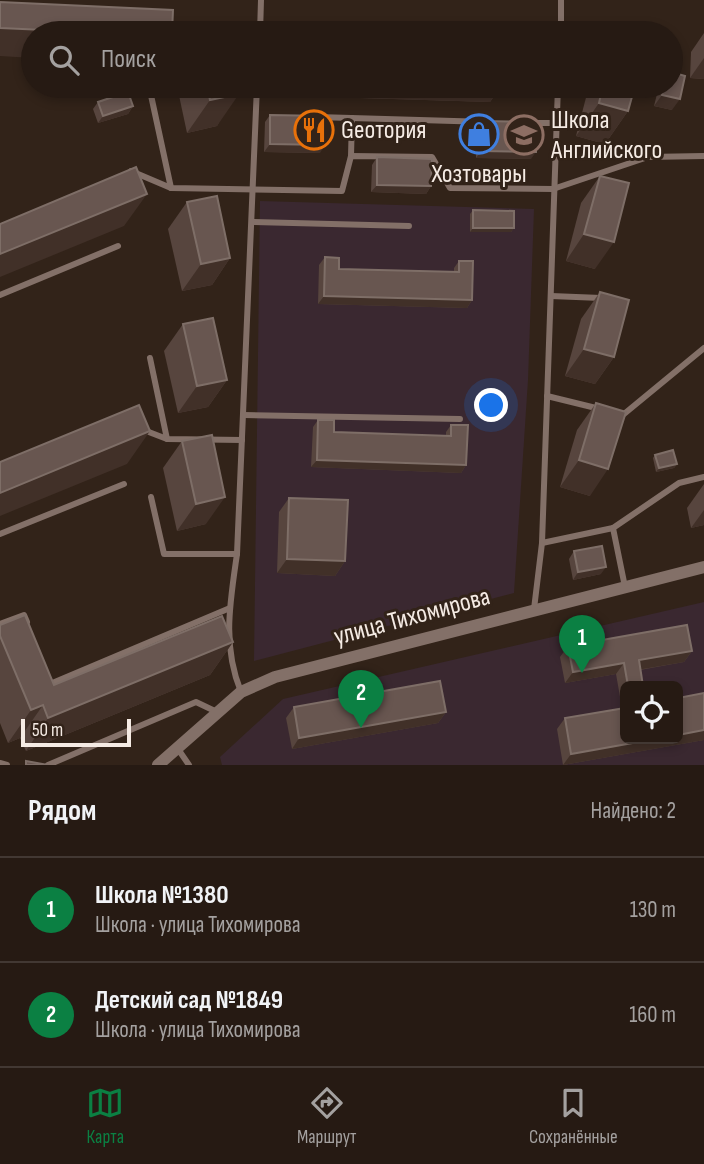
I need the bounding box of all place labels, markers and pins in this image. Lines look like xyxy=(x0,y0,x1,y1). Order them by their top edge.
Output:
place label: Школа Английского xyxy=(550,105,662,166)
restaurant icon: Gеотория xyxy=(293,109,335,151)
shop icon: Хозтовары xyxy=(458,113,500,155)
school or university icon: Школа Английского xyxy=(503,114,545,156)
place label: Gеотория xyxy=(341,115,427,146)
place label: Хозтовары xyxy=(430,159,527,190)
pin: 1 xyxy=(559,615,605,673)
pin: 2 xyxy=(338,670,384,728)

